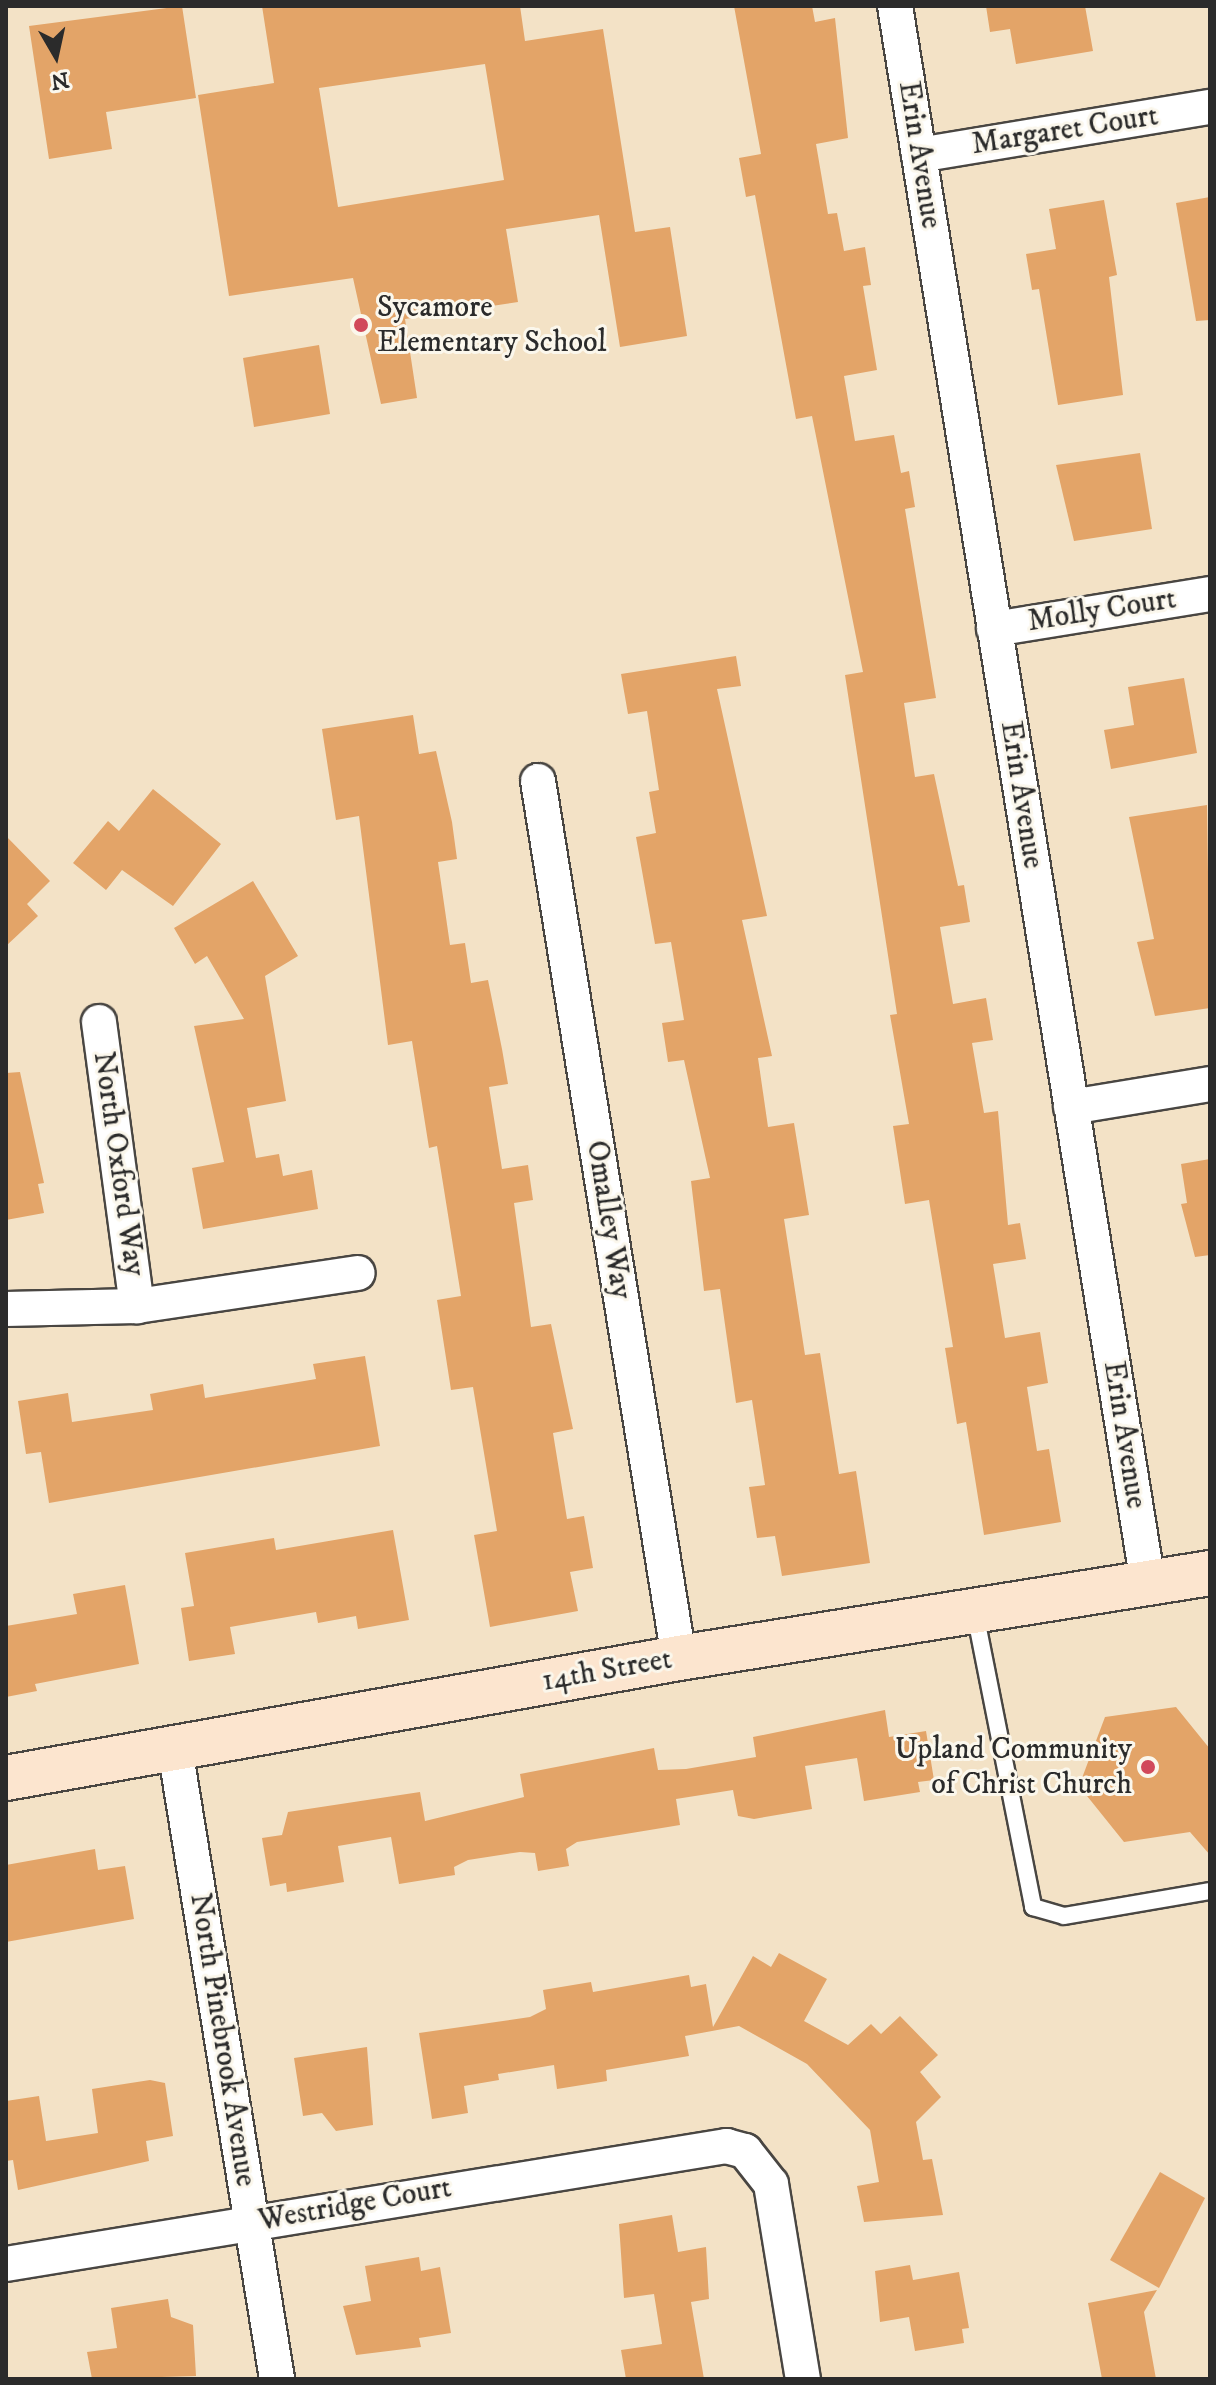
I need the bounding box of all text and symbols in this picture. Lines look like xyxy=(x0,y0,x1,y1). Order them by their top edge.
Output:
north arrow xyxy=(16,16,96,96)
text: N xyxy=(49,65,71,95)
street label: Erin Avenue xyxy=(890,79,948,231)
street label: Margaret Court xyxy=(969,99,1161,163)
place label: Sycamore Elementary School xyxy=(377,290,606,360)
marker: Sycamore Elementary School xyxy=(352,316,370,334)
street label: Molly Court xyxy=(1025,582,1179,640)
street label: Erin Avenue xyxy=(992,719,1050,871)
street label: North Oxford Way xyxy=(84,1049,152,1279)
street label: Omalley Way xyxy=(578,1138,638,1302)
street label: Erin Avenue xyxy=(1095,1359,1153,1511)
street label: 14th Street xyxy=(539,1642,675,1700)
place label: Upland Community of Christ Church xyxy=(895,1732,1132,1802)
marker: Upland Community of Christ Church xyxy=(1139,1758,1157,1776)
street label: North Pinebrook Avenue xyxy=(181,1891,263,2189)
street label: Westridge Court xyxy=(256,2170,454,2240)

